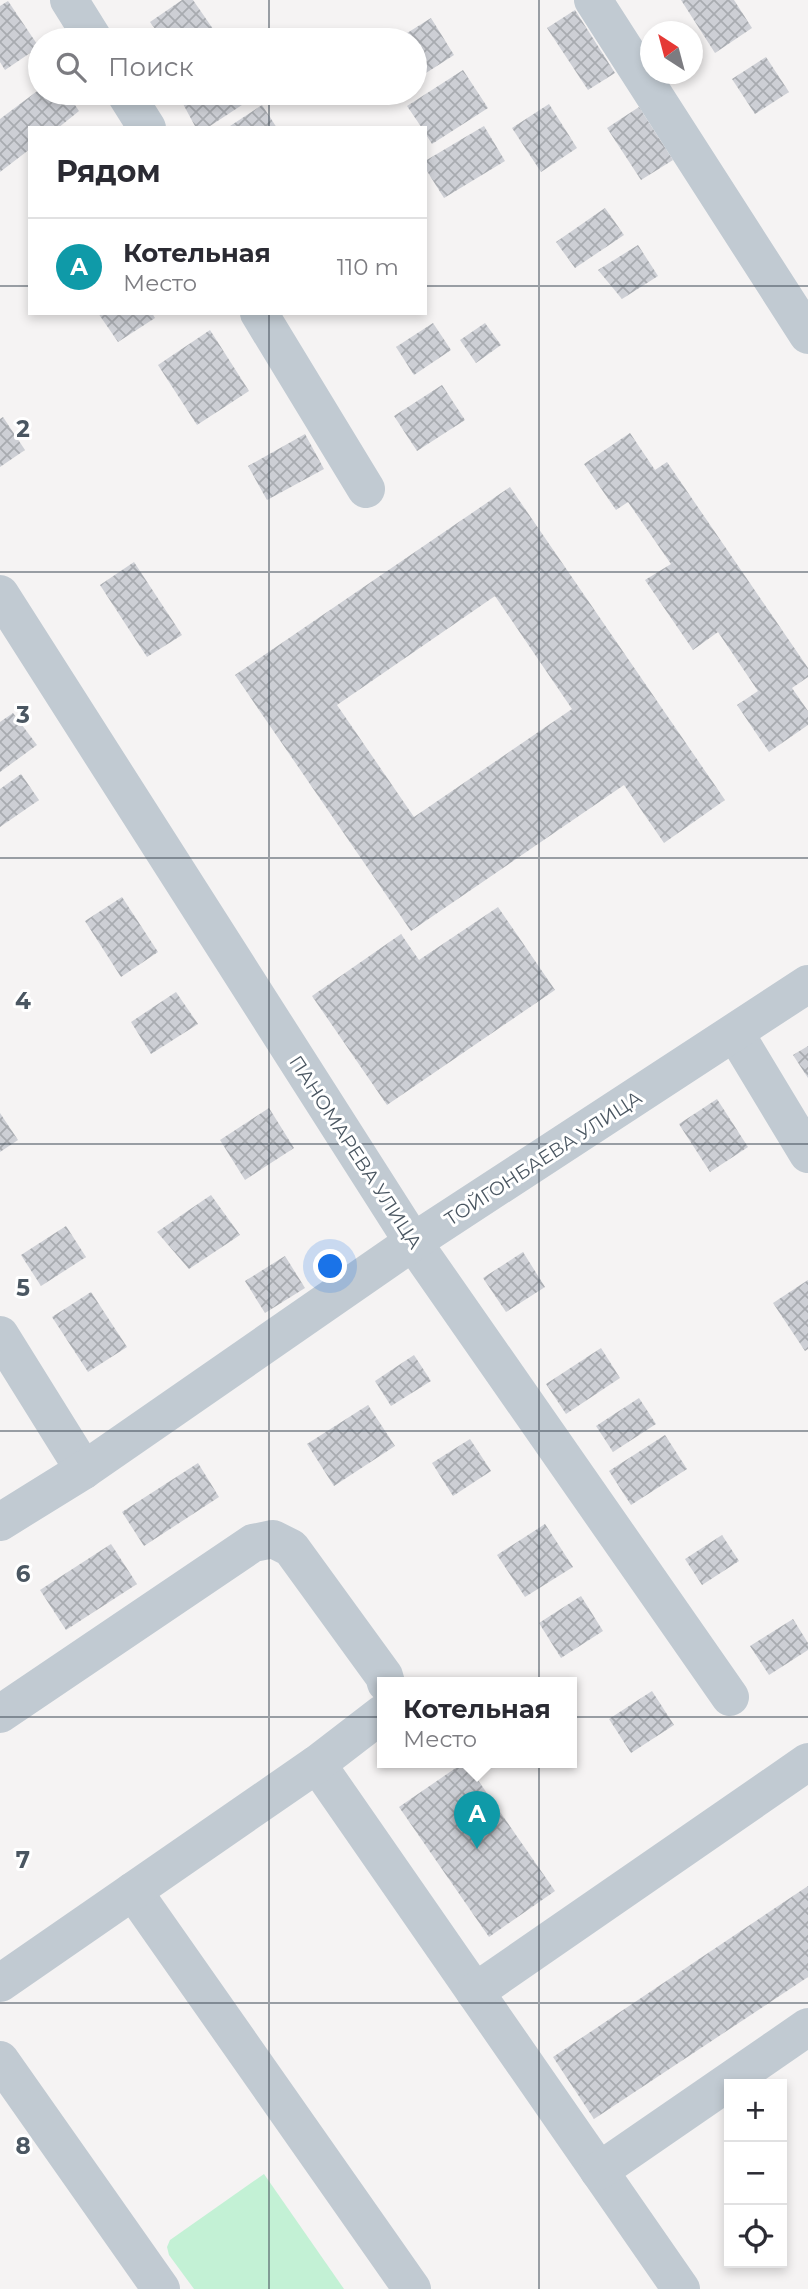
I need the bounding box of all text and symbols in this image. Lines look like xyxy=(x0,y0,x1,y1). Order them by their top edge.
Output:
north arrow xyxy=(640,21,703,84)
search box xyxy=(28,28,427,105)
icon: search xyxy=(52,48,90,86)
text: Поиск xyxy=(108,51,194,83)
text: Рядом xyxy=(56,153,161,190)
text: Котельная xyxy=(123,237,271,269)
text: A xyxy=(70,253,88,281)
text: 110 m xyxy=(337,253,399,281)
text: Место xyxy=(123,269,197,297)
text: 2 xyxy=(16,415,30,443)
text: 3 xyxy=(15,701,30,729)
text: 4 xyxy=(15,987,31,1015)
street label: ПАНОМАРЕВА УЛИЦА xyxy=(284,1051,427,1253)
street label: ТОЙГОНБАЕВА УЛИЦА xyxy=(440,1086,646,1231)
your location xyxy=(313,1249,347,1283)
text: 5 xyxy=(16,1274,30,1302)
text: 6 xyxy=(16,1560,31,1588)
popup xyxy=(377,1677,577,1768)
text: Котельная xyxy=(403,1693,551,1725)
text: Место xyxy=(403,1725,477,1753)
pin: A xyxy=(454,1791,500,1849)
text: 7 xyxy=(16,1846,30,1874)
map controls xyxy=(724,2079,787,2268)
button: + xyxy=(724,2079,787,2142)
text: 8 xyxy=(15,2132,31,2160)
button: − xyxy=(724,2142,787,2205)
button: locate xyxy=(724,2205,787,2268)

